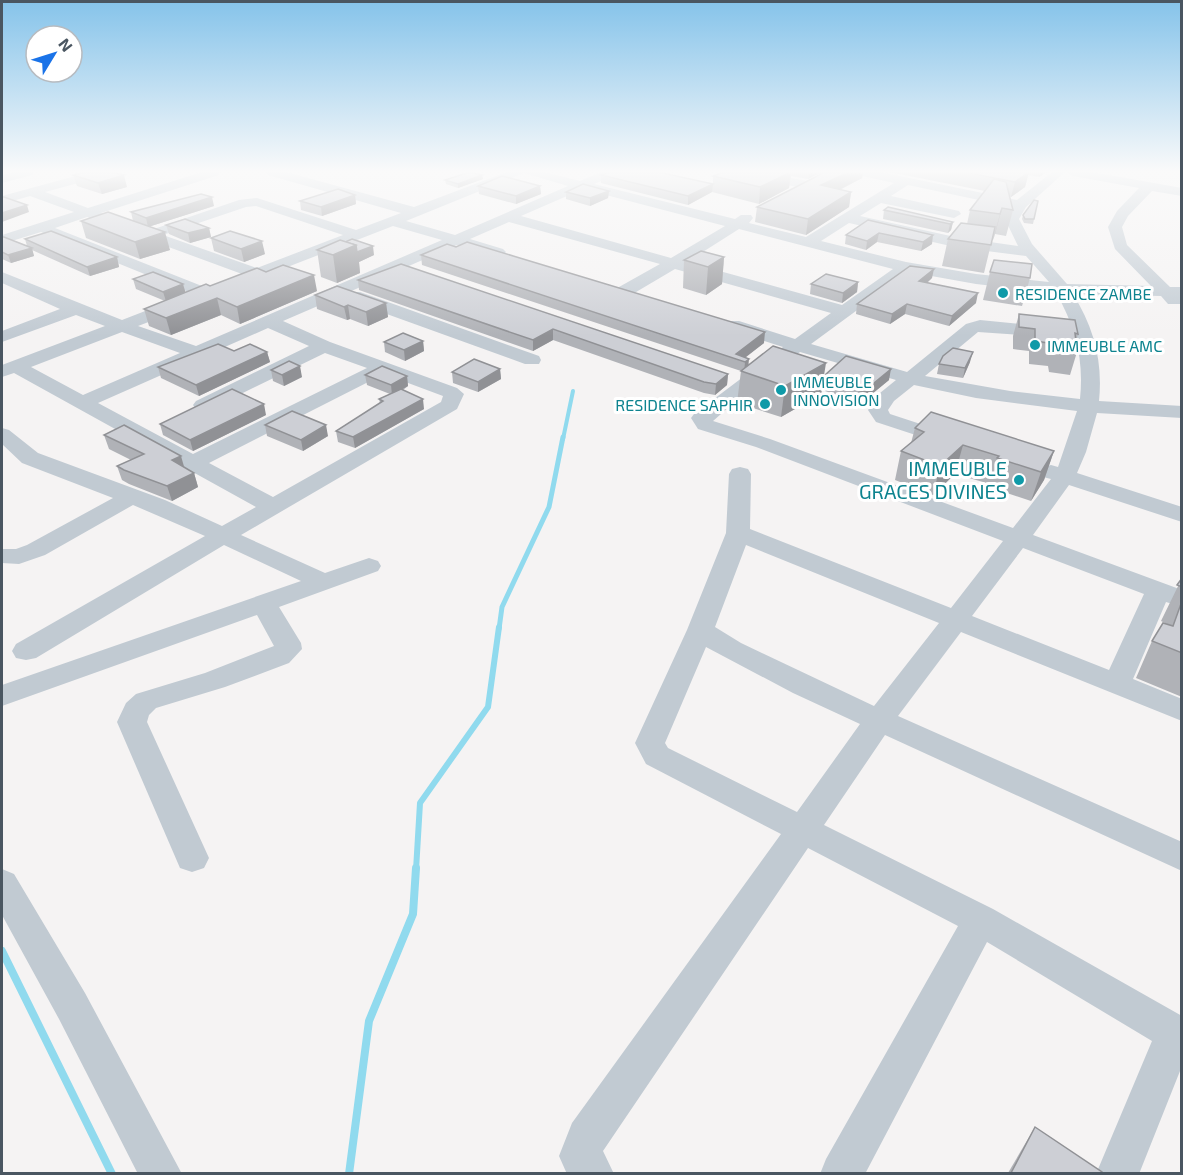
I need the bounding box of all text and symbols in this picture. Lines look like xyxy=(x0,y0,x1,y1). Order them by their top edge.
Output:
north arrow xyxy=(24,24,84,84)
text: N xyxy=(55,34,77,55)
place label: RESIDENCE ZAMBE xyxy=(1015,284,1151,303)
marker: RESIDENCE ZAMBE xyxy=(996,286,1010,300)
place label: IMMEUBLE AMC xyxy=(1047,336,1162,355)
marker: IMMEUBLE AMC xyxy=(1028,338,1042,352)
place label: IMMEUBLE INNOVISION xyxy=(793,372,879,409)
marker: IMMEUBLE INNOVISION xyxy=(774,383,788,397)
place label: RESIDENCE SAPHIR xyxy=(615,395,753,414)
marker: RESIDENCE SAPHIR xyxy=(758,397,772,411)
place label: IMMEUBLE GRACES DIVINES xyxy=(859,456,1007,503)
marker: IMMEUBLE GRACES DIVINES xyxy=(1012,473,1026,487)

